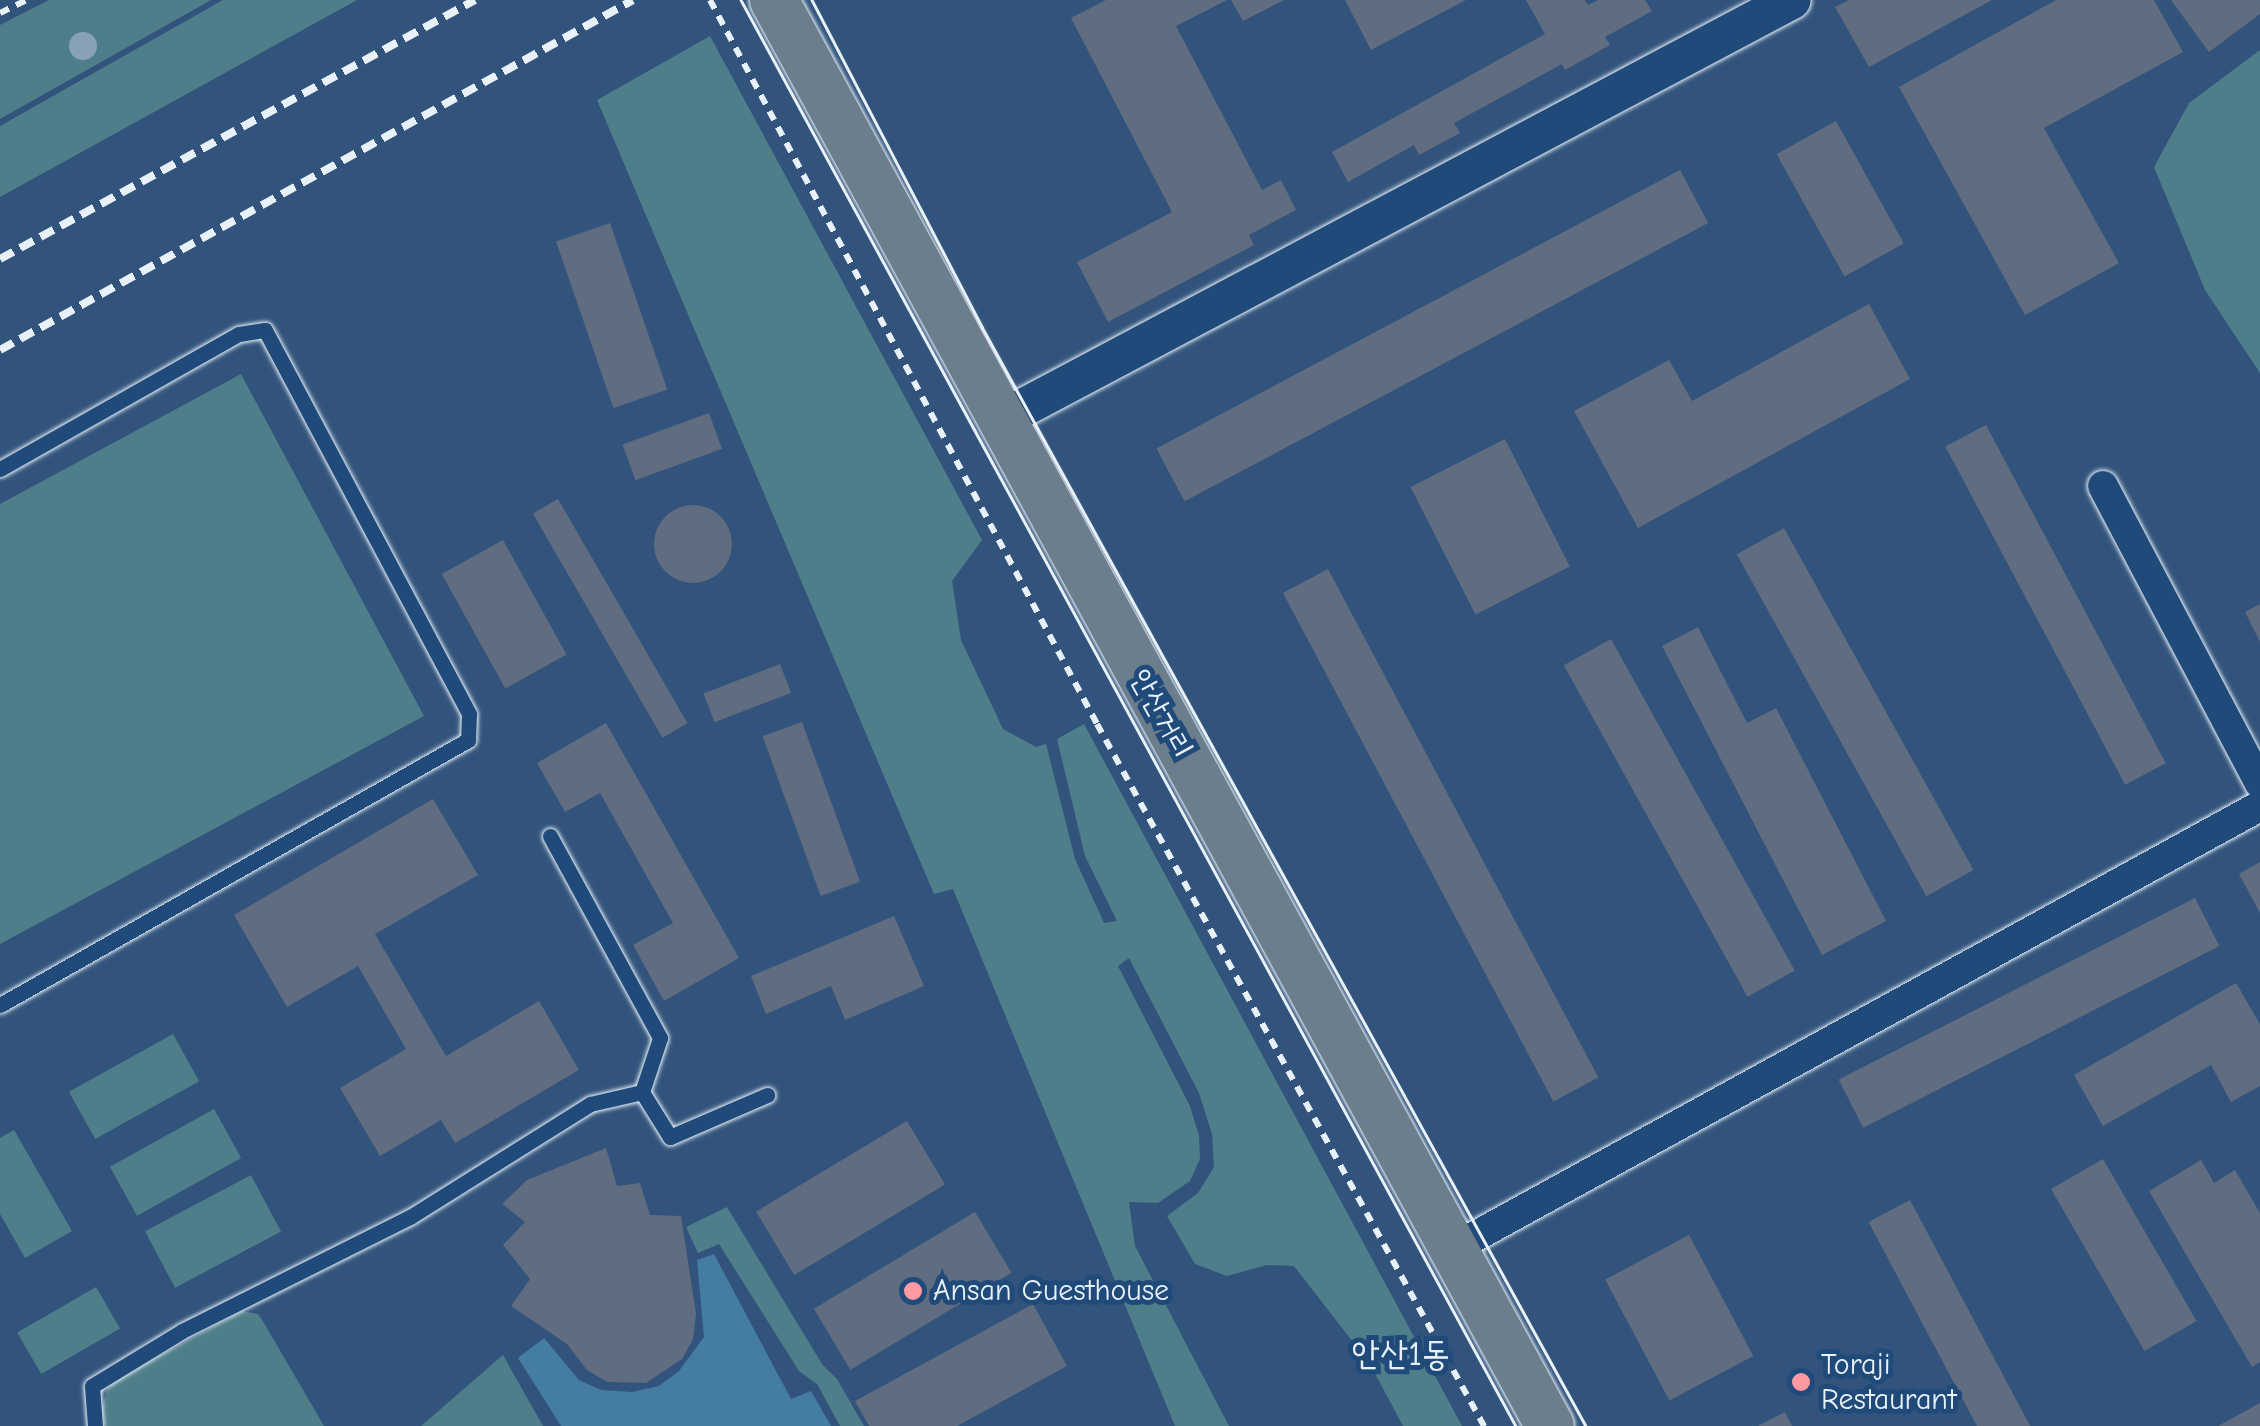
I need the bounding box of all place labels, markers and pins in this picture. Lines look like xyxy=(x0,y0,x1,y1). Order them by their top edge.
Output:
place label: Ansan Guesthouse xyxy=(933,1273,1169,1309)
marker: Ansan Guesthouse xyxy=(902,1280,924,1302)
place label: Toraji Restaurant xyxy=(1821,1347,1957,1418)
marker: Toraji Restaurant xyxy=(1790,1371,1812,1393)

